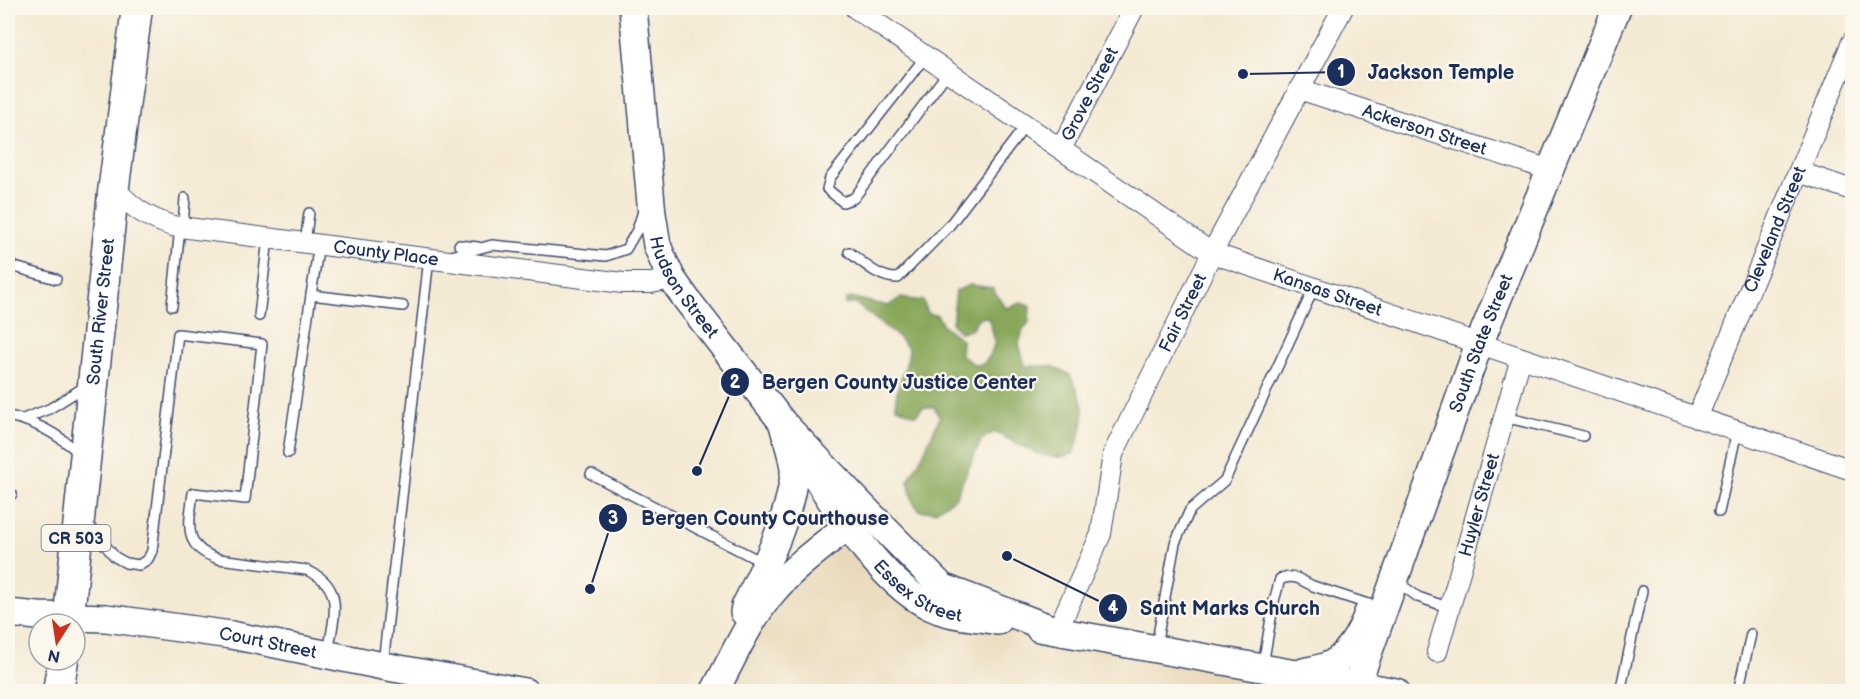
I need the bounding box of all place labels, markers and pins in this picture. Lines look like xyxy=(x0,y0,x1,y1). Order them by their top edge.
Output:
callout: Jackson Temple xyxy=(1326,53,1526,91)
callout: Bergen County Justice Center xyxy=(720,363,1049,401)
callout: Bergen County Courthouse xyxy=(598,499,901,537)
callout: Saint Marks Church xyxy=(1098,589,1332,627)

